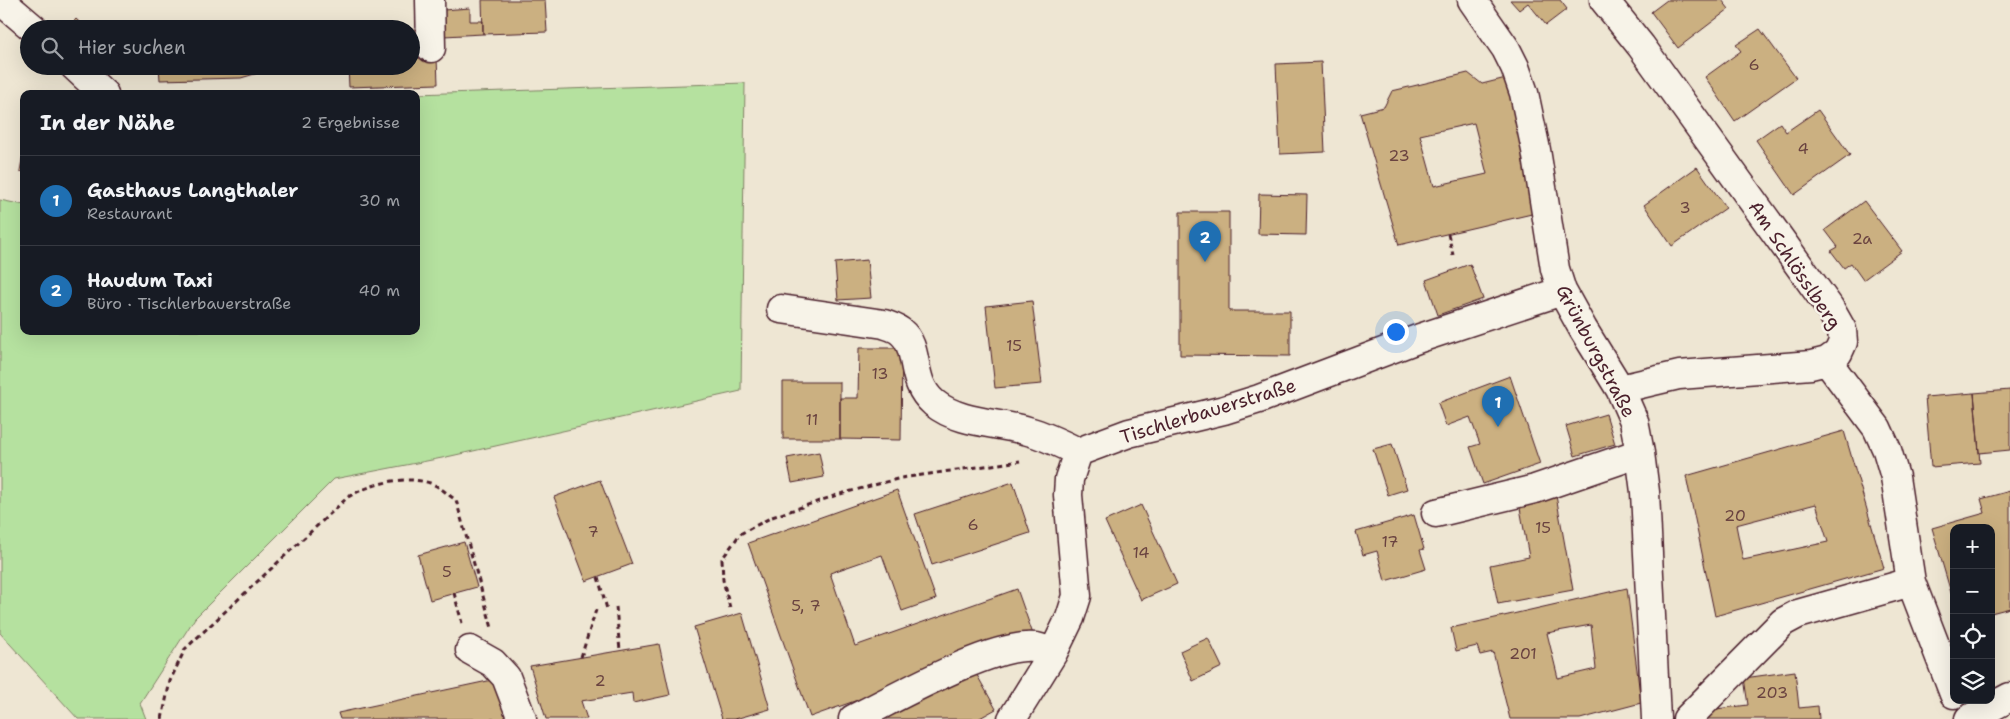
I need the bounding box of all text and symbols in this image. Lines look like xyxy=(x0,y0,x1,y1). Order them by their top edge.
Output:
search box xyxy=(20,20,420,75)
icon: search xyxy=(38,34,66,62)
text: Hier suchen xyxy=(78,35,186,60)
house number: 6 xyxy=(1748,54,1760,75)
text: In der Nähe xyxy=(40,109,175,137)
text: 2 Ergebnisse xyxy=(301,112,400,133)
house number: 4 xyxy=(1797,138,1809,159)
house number: 23 xyxy=(1388,145,1410,166)
text: Gasthaus Langthaler xyxy=(87,178,299,203)
text: 1 xyxy=(52,190,60,211)
text: 30 m xyxy=(359,190,400,211)
street label: Am Schlösslberg xyxy=(1743,196,1847,334)
house number: 3 xyxy=(1679,197,1691,218)
text: Restaurant xyxy=(87,203,173,224)
pin: 2 xyxy=(1189,221,1221,262)
house number: 2a xyxy=(1852,228,1872,249)
text: Haudum Taxi xyxy=(87,268,213,293)
text: 2 xyxy=(50,280,62,301)
text: 40 m xyxy=(358,280,400,301)
street label: Grünburgstraße xyxy=(1550,280,1642,422)
text: Büro · Tischlerbauerstraße xyxy=(87,293,291,314)
your location xyxy=(1383,319,1409,345)
house number: 15 xyxy=(1006,335,1022,356)
house number: 13 xyxy=(871,363,889,384)
street label: Tischlerbauerstraße xyxy=(1117,372,1299,450)
pin: 1 xyxy=(1482,386,1514,427)
house number: 11 xyxy=(806,409,818,430)
house number: 20 xyxy=(1724,505,1746,526)
house number: 6 xyxy=(967,514,979,535)
house number: 15 xyxy=(1535,517,1551,538)
house number: 7 xyxy=(587,521,599,542)
map controls xyxy=(1950,524,1995,704)
button: + xyxy=(1950,524,1995,569)
house number: 17 xyxy=(1381,531,1399,552)
house number: 14 xyxy=(1132,542,1150,563)
house number: 5 xyxy=(442,561,452,582)
button: − xyxy=(1950,569,1995,614)
house number: 5, 7 xyxy=(791,595,821,616)
button: locate xyxy=(1950,614,1995,659)
house number: 201 xyxy=(1509,643,1537,664)
button: layers xyxy=(1950,659,1995,704)
house number: 2 xyxy=(594,670,606,691)
house number: 203 xyxy=(1756,682,1788,703)

